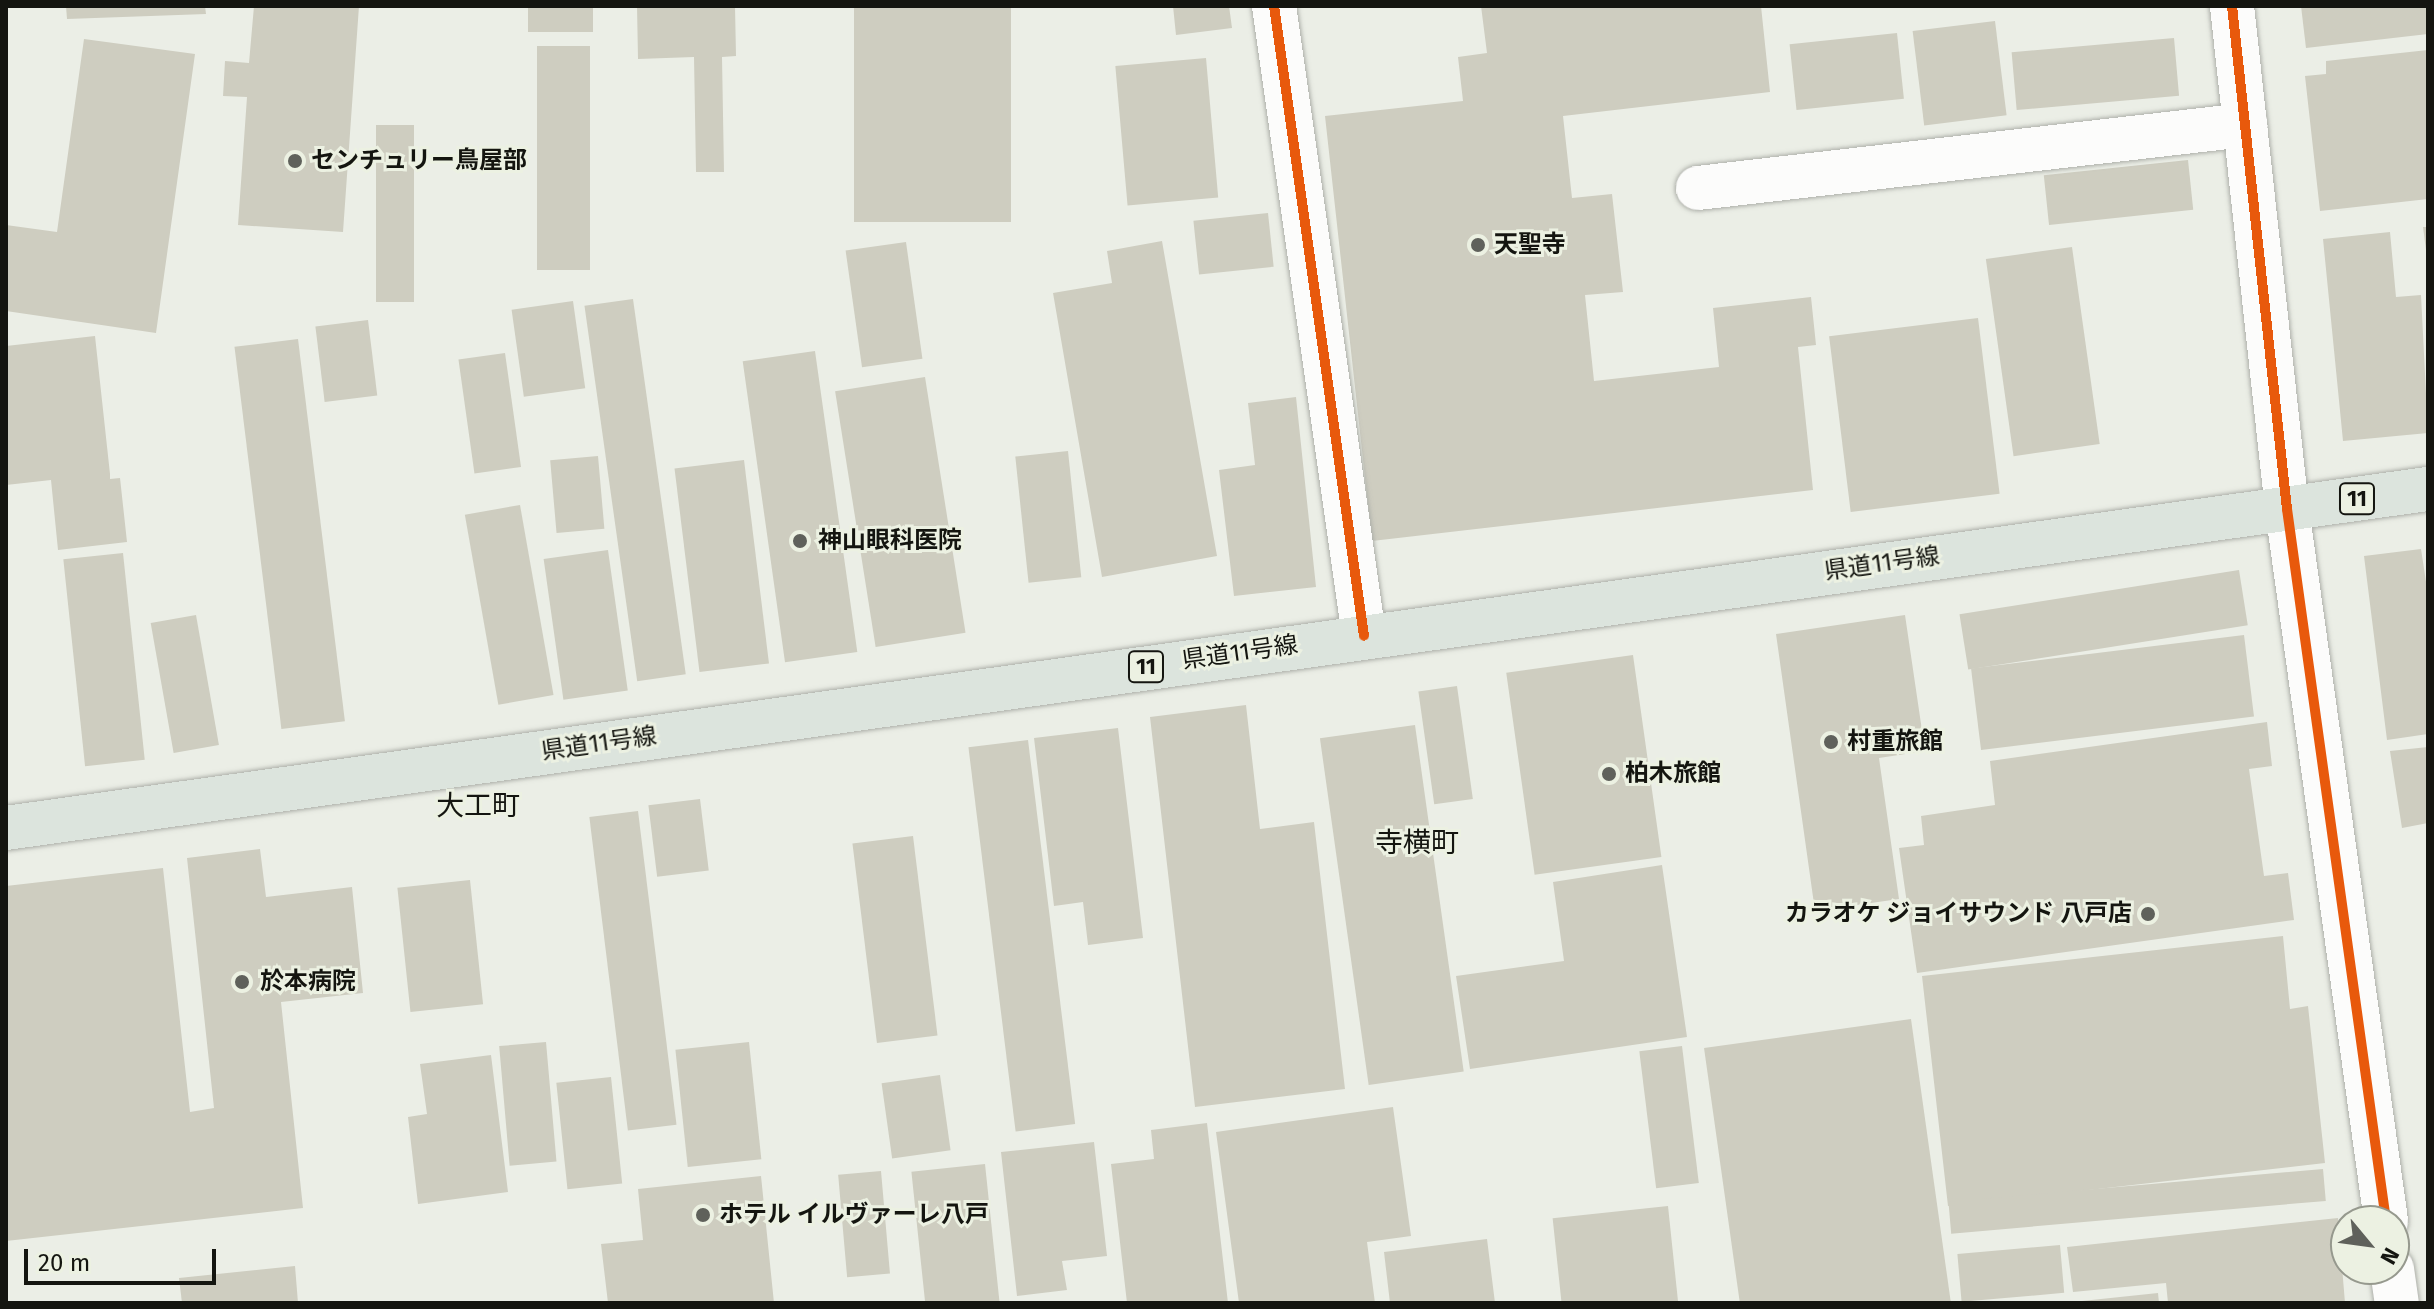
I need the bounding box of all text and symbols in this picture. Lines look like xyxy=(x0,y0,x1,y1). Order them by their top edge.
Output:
place label: センチュリー鳥屋部 xyxy=(311,147,527,175)
marker: センチュリー鳥屋部 xyxy=(286,152,304,170)
place label: 天聖寺 xyxy=(1494,231,1566,259)
marker: 天聖寺 xyxy=(1469,236,1487,254)
road number: 11 xyxy=(2337,481,2377,517)
place label: 神山眼科医院 xyxy=(818,527,962,555)
marker: 神山眼科医院 xyxy=(789,530,811,552)
street label: 県道11号線 xyxy=(1822,542,1942,586)
street label: 県道11号線 xyxy=(1180,631,1300,675)
road number: 11 xyxy=(1126,649,1166,685)
street label: 県道11号線 xyxy=(539,722,659,766)
place label: 村重旅館 xyxy=(1847,728,1943,756)
marker: 村重旅館 xyxy=(1822,733,1840,751)
place label: 柏木旅館 xyxy=(1625,760,1721,788)
marker: 柏木旅館 xyxy=(1600,765,1618,783)
district label: 大工町 xyxy=(436,789,520,823)
district label: 寺横町 xyxy=(1375,826,1459,860)
place label: カラオケ ジョイサウンド 八戸店 xyxy=(1785,900,2132,928)
marker: カラオケ ジョイサウンド 八戸店 xyxy=(2139,905,2157,923)
place label: 於本病院 xyxy=(260,968,356,996)
marker: 於本病院 xyxy=(231,971,253,993)
place label: ホテル イルヴァーレ八戸 xyxy=(719,1201,989,1229)
north arrow xyxy=(2330,1205,2410,1285)
marker: ホテル イルヴァーレ八戸 xyxy=(694,1206,712,1224)
scale bar xyxy=(28,1233,220,1283)
text: N xyxy=(2374,1243,2405,1269)
text: 20 m xyxy=(38,1249,90,1277)

